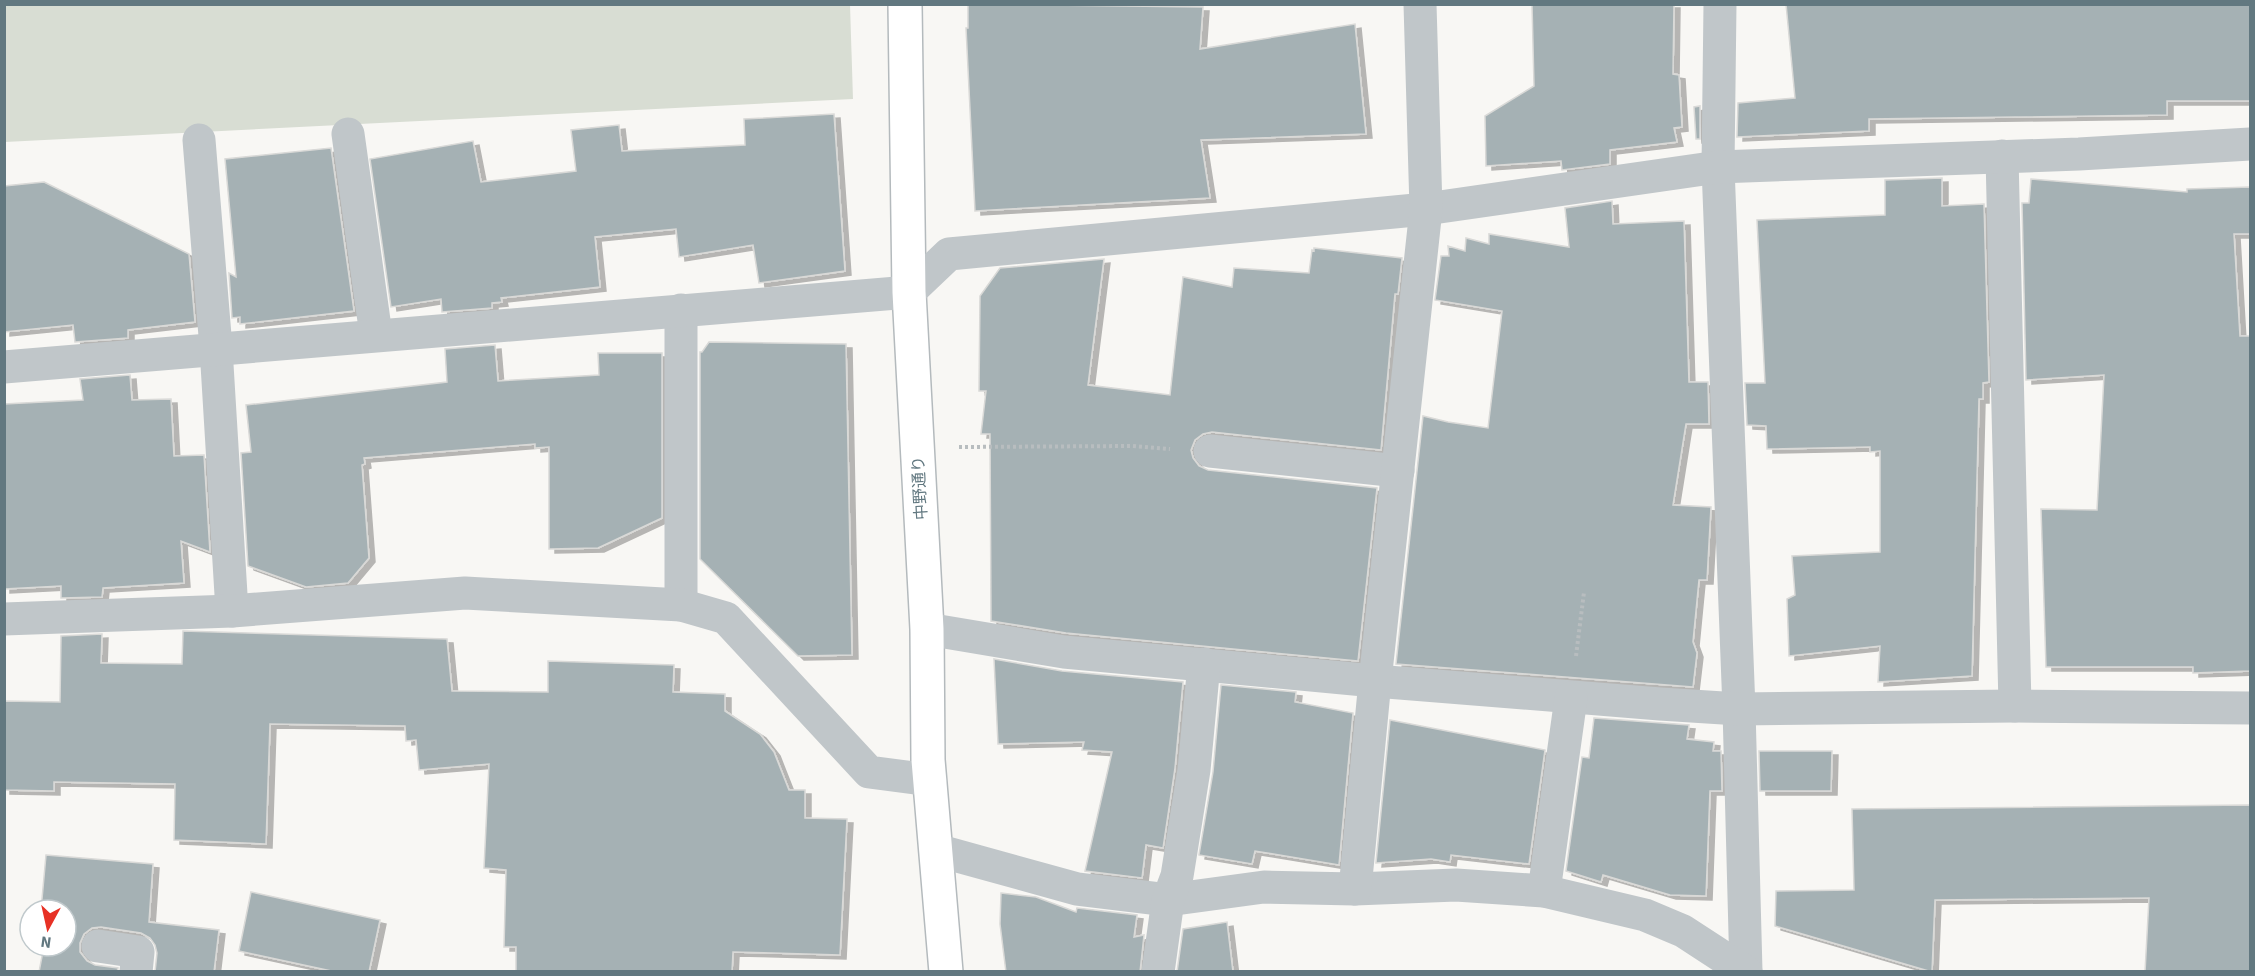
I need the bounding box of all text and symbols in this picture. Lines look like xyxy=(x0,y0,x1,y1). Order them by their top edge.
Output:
street label: 中野通り xyxy=(907,455,933,520)
north arrow xyxy=(18,898,78,958)
text: N xyxy=(39,930,53,953)

